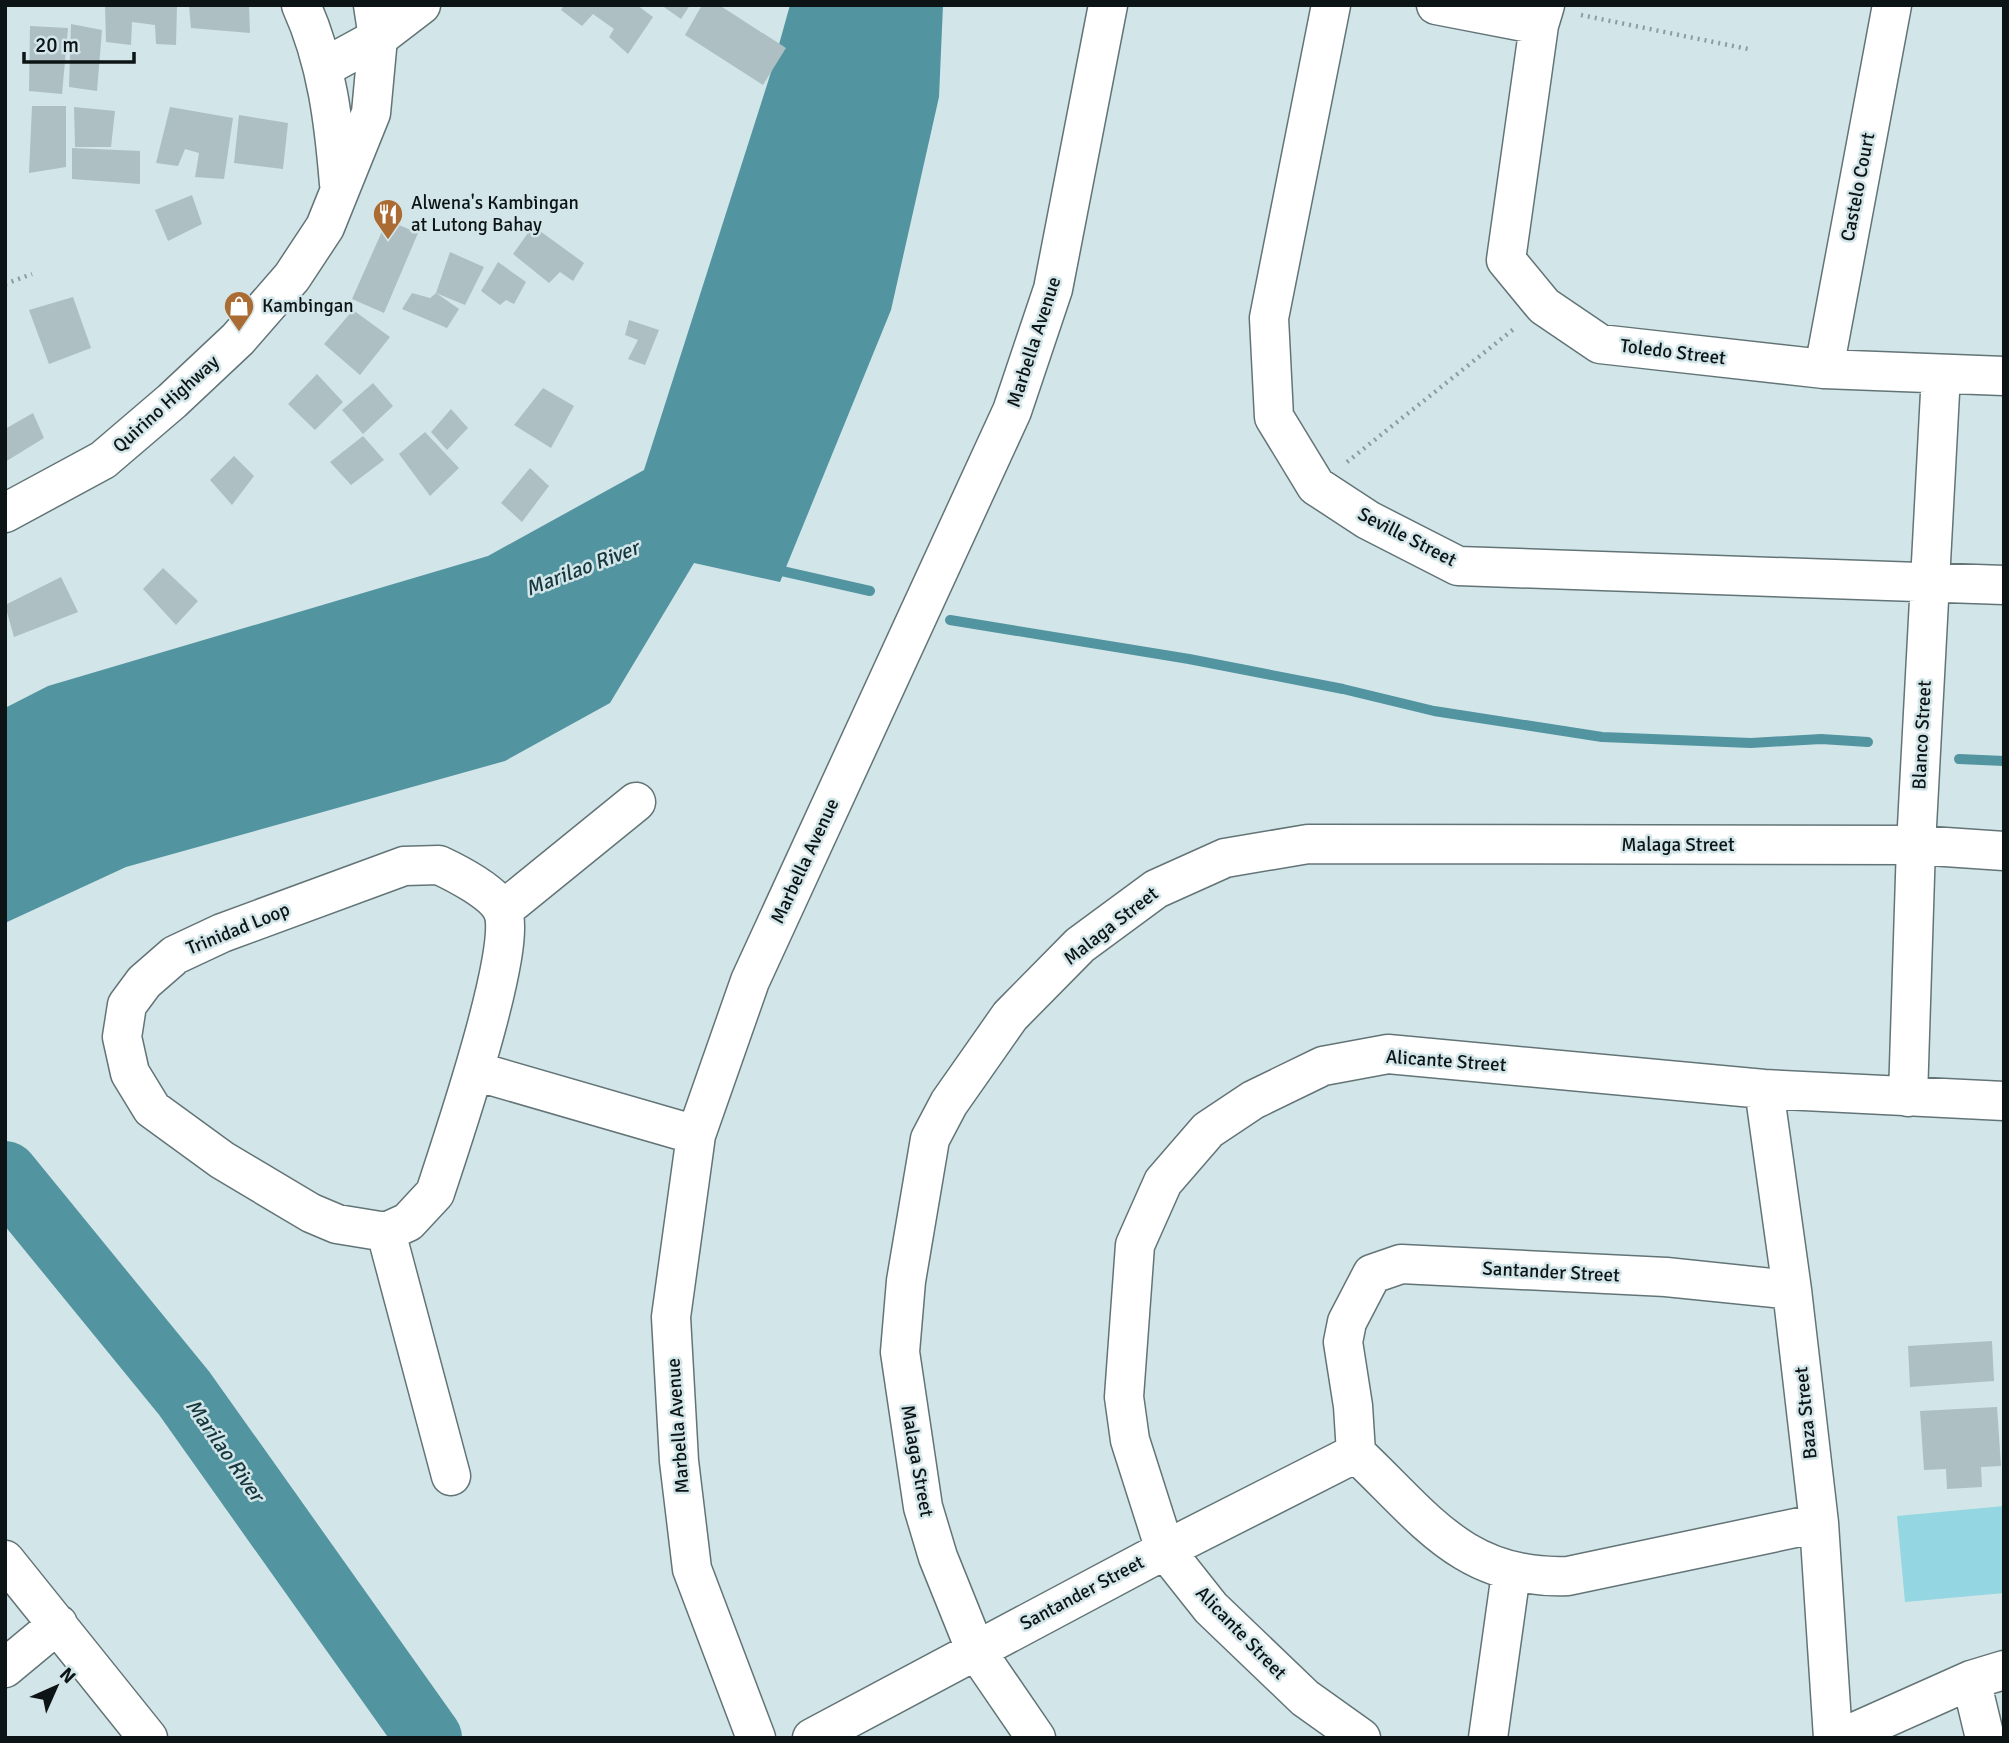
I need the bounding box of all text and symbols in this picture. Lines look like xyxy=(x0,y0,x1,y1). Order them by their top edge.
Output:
scale bar xyxy=(24,21,135,65)
text: 20 m xyxy=(35,32,79,58)
street label: Castelo Court xyxy=(1836,130,1880,243)
place label: Alwena's Kambingan at Lutong Bahay xyxy=(411,191,579,237)
restaurant icon: Alwena's Kambingan at Lutong Bahay xyxy=(371,197,405,241)
street label: Marbella Avenue xyxy=(1002,274,1066,410)
shop icon: Kambingan xyxy=(222,289,256,333)
place label: Kambingan xyxy=(262,294,354,318)
street label: Toledo Street xyxy=(1619,334,1727,370)
street label: Quirino Highway xyxy=(108,350,224,458)
street label: Seville Street xyxy=(1354,502,1461,572)
water label: Marilao River xyxy=(522,533,645,602)
street label: Blanco Street xyxy=(1907,679,1937,790)
street label: Marbella Avenue xyxy=(765,794,845,928)
street label: Malaga Street xyxy=(1621,833,1735,857)
street label: Malaga Street xyxy=(1059,881,1163,970)
street label: Trinidad Loop xyxy=(183,897,293,961)
street label: Alicante Street xyxy=(1385,1045,1507,1077)
street label: Santander Street xyxy=(1482,1256,1621,1288)
street label: Marbella Avenue xyxy=(661,1357,695,1495)
street label: Baza Street xyxy=(1789,1365,1823,1460)
water label: Marilao River xyxy=(180,1394,272,1509)
street label: Malaga Street xyxy=(895,1403,939,1519)
street label: Santander Street xyxy=(1016,1550,1149,1636)
street label: Alicante Street xyxy=(1190,1581,1292,1685)
north arrow xyxy=(21,1652,91,1722)
text: N xyxy=(54,1663,80,1689)

